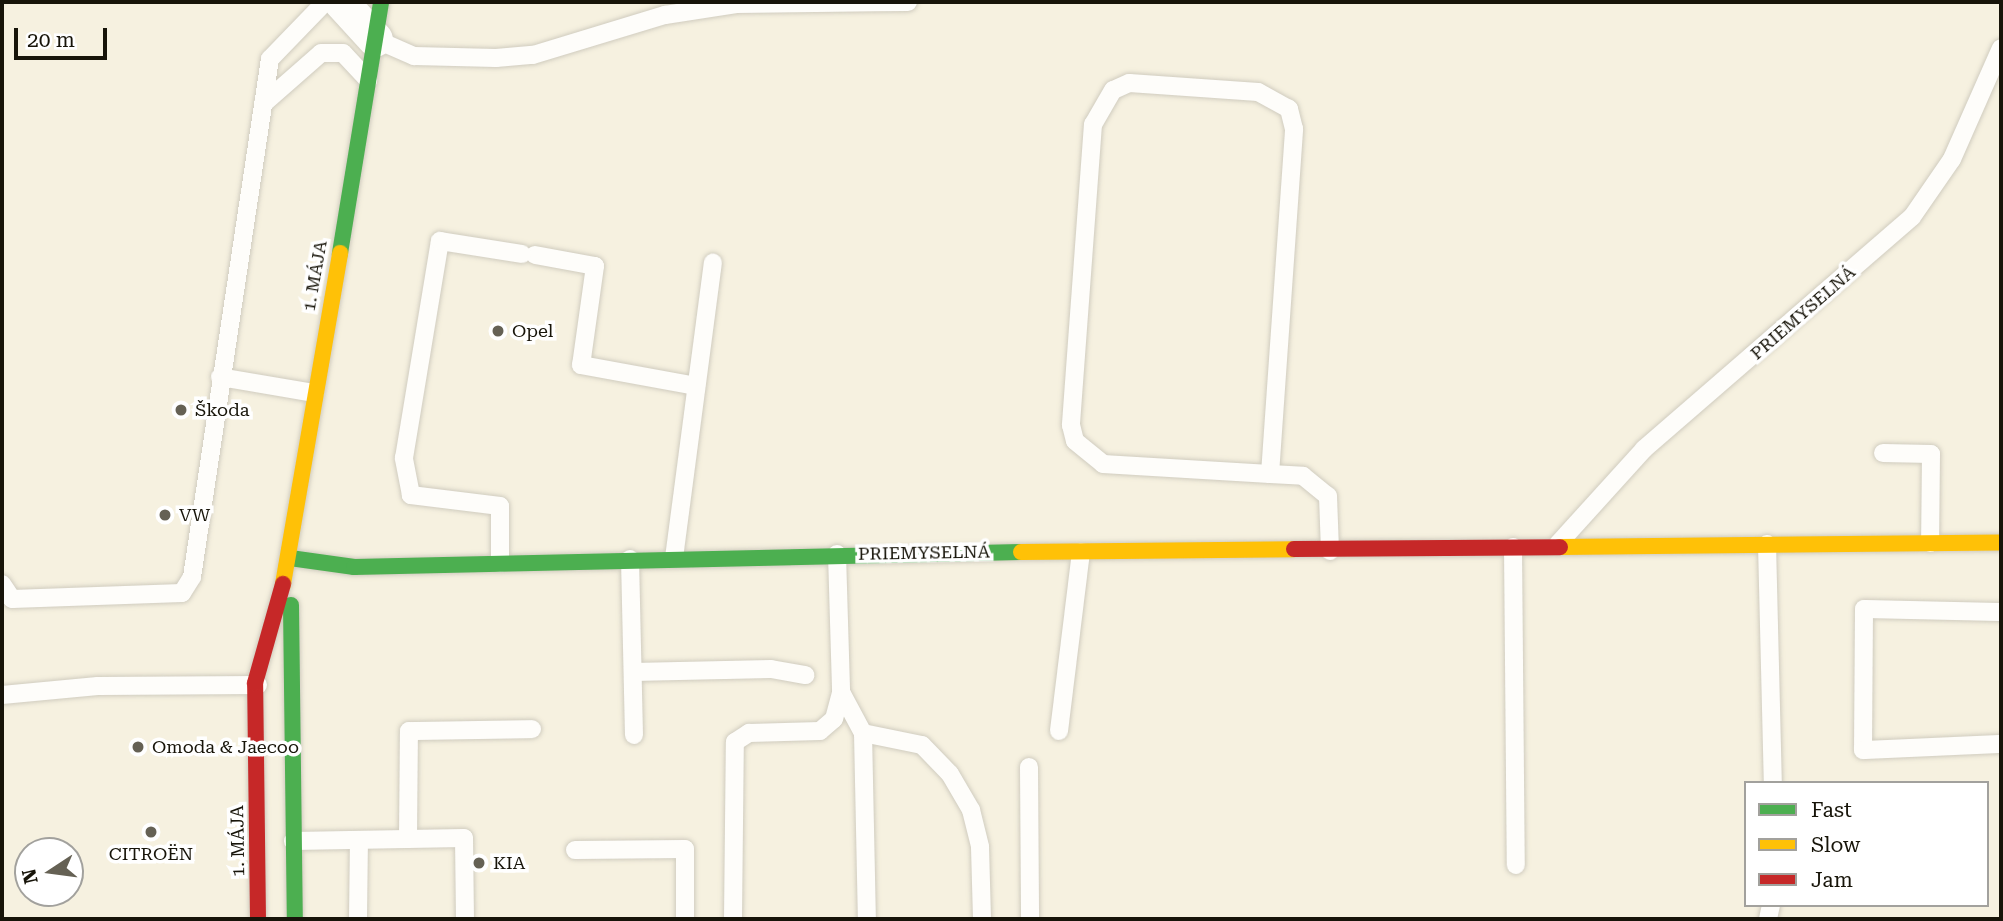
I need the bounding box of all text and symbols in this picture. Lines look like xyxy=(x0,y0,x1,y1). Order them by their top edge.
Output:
scale bar xyxy=(18,14,110,58)
text: 20 m xyxy=(27,28,75,52)
street label: 1. MÁJA xyxy=(298,239,332,313)
street label: PRIEMYSELNÁ xyxy=(1746,262,1860,364)
place label: Opel xyxy=(512,320,553,342)
marker: Opel xyxy=(490,323,506,339)
place label: Škoda xyxy=(195,399,249,421)
marker: Škoda xyxy=(173,402,189,418)
place label: VW xyxy=(179,504,210,526)
marker: VW xyxy=(157,507,173,523)
street label: PRIEMYSELNÁ xyxy=(858,541,990,565)
place label: Omoda & Jaecoo xyxy=(152,736,299,758)
marker: Omoda & Jaecoo xyxy=(130,739,146,755)
legend xyxy=(1744,781,1989,907)
text: Fast xyxy=(1811,798,1852,822)
street label: 1. MÁJA xyxy=(227,805,249,877)
marker: CITROËN xyxy=(143,824,159,840)
text: Slow xyxy=(1811,833,1860,857)
north arrow xyxy=(14,837,84,907)
place label: CITROËN xyxy=(109,843,193,865)
place label: KIA xyxy=(493,852,525,874)
marker: KIA xyxy=(471,855,487,871)
text: N xyxy=(17,867,43,886)
text: Jam xyxy=(1811,868,1853,892)

